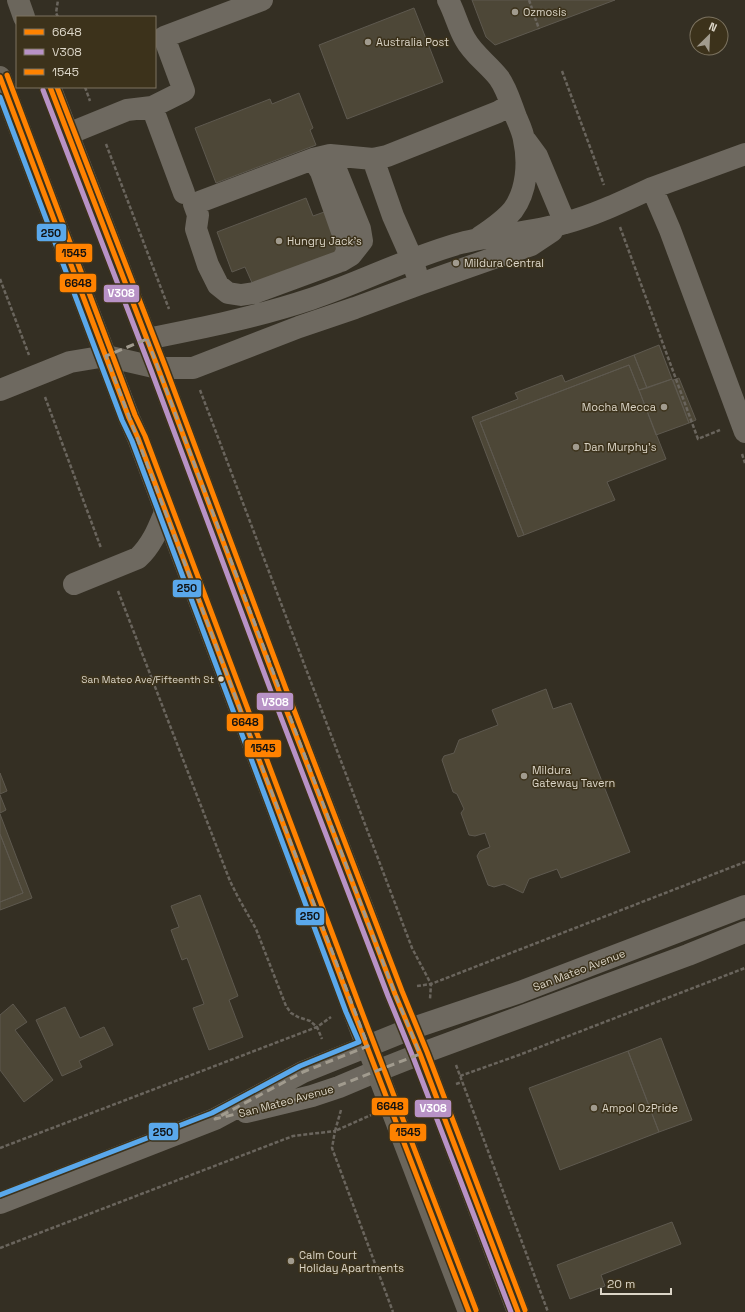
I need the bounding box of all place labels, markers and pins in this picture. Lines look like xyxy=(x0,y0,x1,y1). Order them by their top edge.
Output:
place label: Ozmosis xyxy=(523,5,567,19)
marker: Ozmosis xyxy=(510,7,520,17)
place label: Australia Post xyxy=(376,35,449,49)
marker: Australia Post xyxy=(363,37,373,47)
place label: Hungry Jack's xyxy=(287,234,362,248)
marker: Hungry Jack's xyxy=(274,236,284,246)
place label: Mildura Central xyxy=(464,256,544,270)
marker: Mildura Central xyxy=(451,258,461,268)
place label: Mocha Mecca xyxy=(582,400,657,414)
marker: Mocha Mecca xyxy=(659,402,669,412)
place label: Dan Murphy's xyxy=(584,440,657,454)
marker: Dan Murphy's xyxy=(571,442,581,452)
place label: San Mateo Ave/Fifteenth St xyxy=(81,673,214,686)
marker: San Mateo Ave/Fifteenth St xyxy=(216,674,226,684)
place label: Mildura Gateway Tavern xyxy=(532,763,615,790)
marker: Mildura Gateway Tavern xyxy=(519,771,529,781)
place label: Ampol OzPride xyxy=(602,1101,678,1115)
marker: Ampol OzPride xyxy=(589,1103,599,1113)
place label: Calm Court Holiday Apartments xyxy=(299,1248,404,1275)
marker: Calm Court Holiday Apartments xyxy=(286,1256,296,1266)

